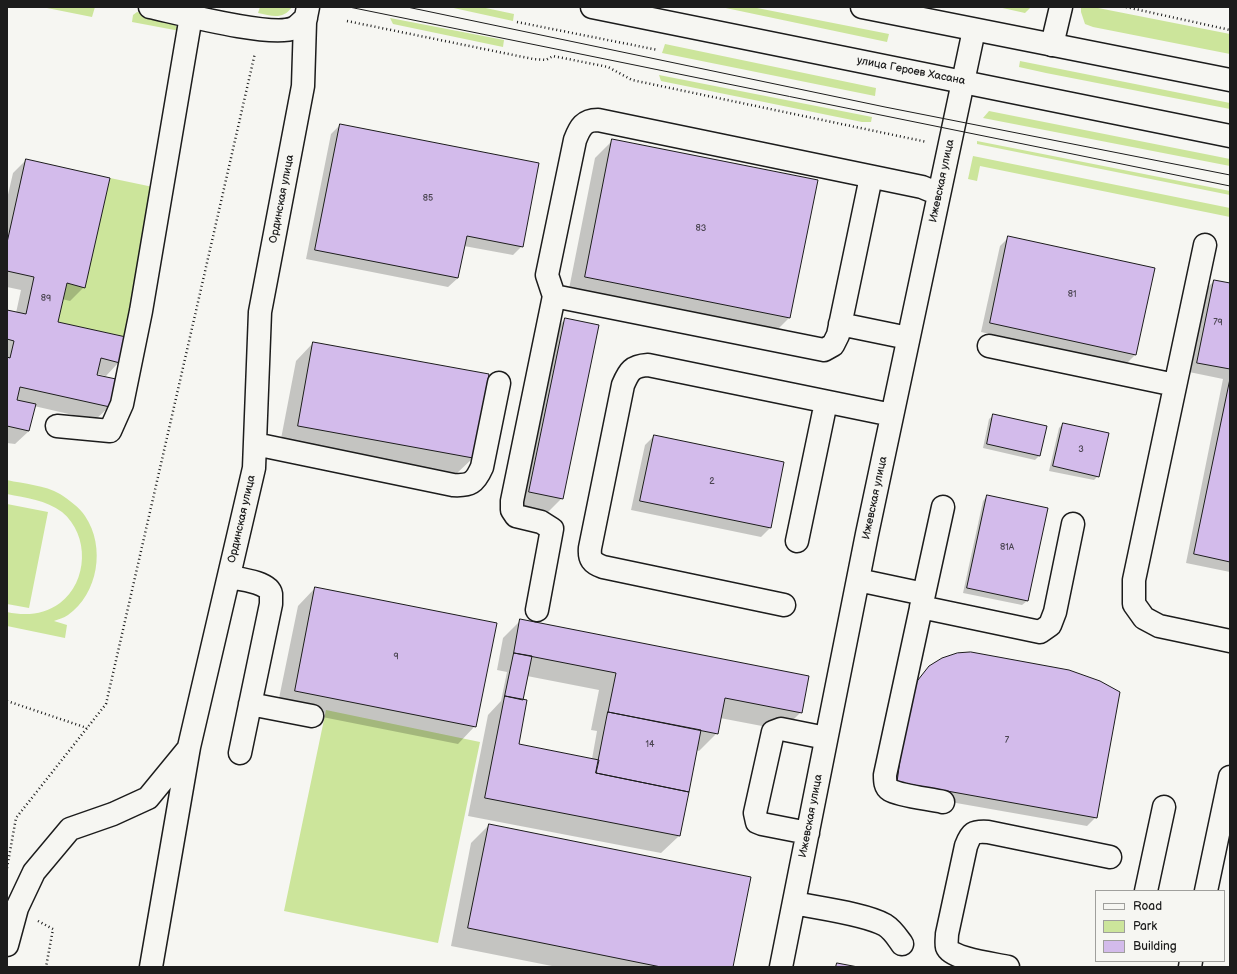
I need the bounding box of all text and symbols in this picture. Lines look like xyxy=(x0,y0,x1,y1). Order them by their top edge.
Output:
street label: улица Героев Хасана xyxy=(856,54,966,88)
street label: Ижевская улица xyxy=(927,138,957,224)
street label: Ординская улица xyxy=(267,154,297,244)
house number: 85 xyxy=(423,194,433,204)
house number: 83 xyxy=(696,224,706,234)
house number: 81 xyxy=(1068,290,1076,300)
house number: 89 xyxy=(41,294,51,304)
house number: 79 xyxy=(1213,318,1223,328)
house number: 3 xyxy=(1078,445,1084,455)
street label: Ижевская улица xyxy=(860,455,890,541)
street label: Ординская улица xyxy=(225,474,259,564)
house number: 2 xyxy=(709,477,715,487)
house number: 81А xyxy=(1000,543,1014,553)
house number: 9 xyxy=(393,652,399,662)
house number: 7 xyxy=(1005,736,1009,746)
house number: 14 xyxy=(646,740,654,750)
street label: Ижевская улица xyxy=(796,773,826,859)
legend xyxy=(1095,890,1225,962)
text: Road xyxy=(1133,899,1162,914)
text: Park xyxy=(1133,919,1157,934)
text: Building xyxy=(1133,939,1177,954)

